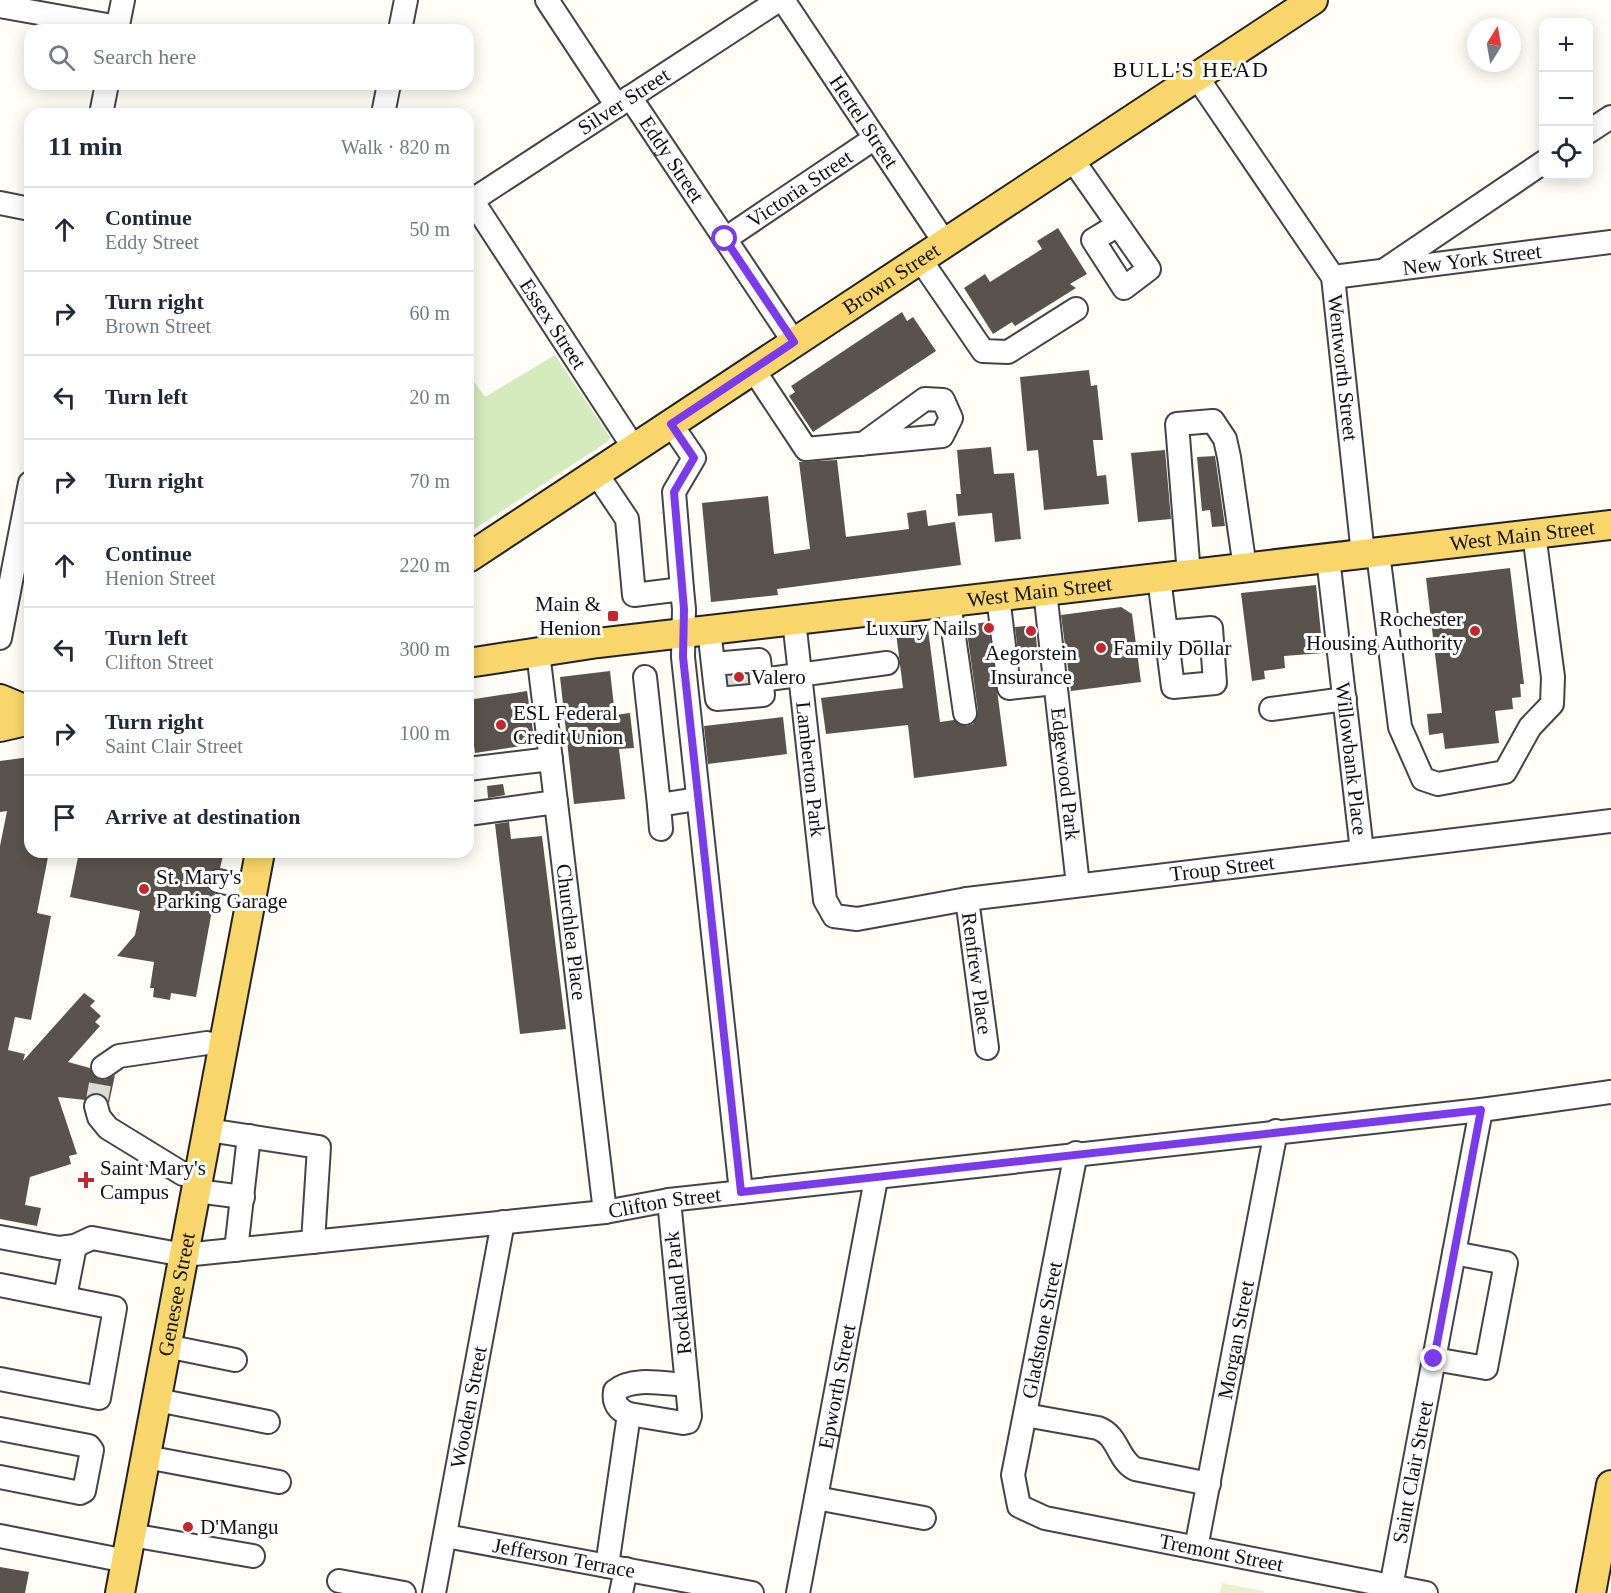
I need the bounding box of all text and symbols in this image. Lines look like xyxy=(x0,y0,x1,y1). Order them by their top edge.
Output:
north arrow xyxy=(1467,18,1521,72)
map controls xyxy=(1539,18,1593,180)
button: + xyxy=(1539,18,1593,72)
search box xyxy=(24,24,474,90)
icon: search xyxy=(45,41,78,74)
text: Search here xyxy=(93,44,196,69)
district label: BULL'S HEAD xyxy=(1113,57,1269,82)
street label: Silver Street xyxy=(573,63,674,140)
street label: Hertel Street xyxy=(824,70,904,173)
button: − xyxy=(1539,72,1593,126)
street label: Eddy Street xyxy=(634,112,709,207)
button: locate xyxy=(1539,126,1593,180)
text: 11 min xyxy=(48,132,122,161)
text: Walk · 820 m xyxy=(341,136,450,158)
street label: Victoria Street xyxy=(742,145,857,233)
text: Continue xyxy=(105,205,192,230)
icon: ahead xyxy=(48,213,81,246)
text: 50 m xyxy=(409,218,450,240)
route start xyxy=(711,225,737,251)
text: Eddy Street xyxy=(105,231,199,253)
street label: Brown Street xyxy=(838,238,944,319)
street label: New York Street xyxy=(1401,239,1543,280)
street label: Essex Street xyxy=(515,274,591,374)
text: Turn right xyxy=(105,289,204,314)
street label: Wentworth Street xyxy=(1323,293,1363,442)
icon: right xyxy=(48,297,81,330)
text: 60 m xyxy=(409,302,450,324)
text: Brown Street xyxy=(105,315,211,337)
icon: left xyxy=(48,381,81,414)
text: Turn left xyxy=(105,384,188,409)
text: 20 m xyxy=(409,386,450,408)
icon: right xyxy=(48,465,81,498)
text: Turn right xyxy=(105,468,204,493)
text: 70 m xyxy=(409,470,450,492)
street label: West Main Street xyxy=(1449,515,1596,556)
text: Continue xyxy=(105,541,192,566)
icon: ahead xyxy=(48,549,81,582)
text: 220 m xyxy=(399,554,450,576)
text: Henion Street xyxy=(105,567,216,589)
street label: West Main Street xyxy=(966,571,1113,612)
place label: Main & Henion xyxy=(535,592,601,640)
place label: Rochester Housing Authority xyxy=(1306,607,1463,655)
marker: Main & Henion xyxy=(606,609,620,623)
place label: Luxury Nails xyxy=(866,616,977,640)
marker: Luxury Nails xyxy=(982,621,996,635)
marker: Aegorstein Insurance xyxy=(1024,624,1038,638)
marker: Rochester Housing Authority xyxy=(1468,624,1482,638)
text: Turn left xyxy=(105,625,188,650)
icon: left xyxy=(48,633,81,666)
place label: Family Dollar xyxy=(1113,636,1231,660)
text: 300 m xyxy=(399,638,450,660)
place label: Aegorstein Insurance xyxy=(985,641,1078,689)
marker: Family Dollar xyxy=(1094,641,1108,655)
text: Clifton Street xyxy=(105,651,213,673)
place label: Valero xyxy=(751,665,806,689)
marker: Valero xyxy=(732,670,746,684)
street label: Willowbank Place xyxy=(1331,681,1372,836)
street label: Lamberton Park xyxy=(791,700,830,838)
place label: ESL Federal Credit Union xyxy=(513,701,624,749)
street label: Edgewood Park xyxy=(1046,706,1085,842)
text: Turn right xyxy=(105,709,204,734)
icon: right xyxy=(48,717,81,750)
marker: ESL Federal Credit Union xyxy=(494,718,508,732)
text: 100 m xyxy=(399,722,450,744)
text: Saint Clair Street xyxy=(105,735,243,757)
icon: arrive xyxy=(48,801,81,834)
text: Arrive at destination xyxy=(105,804,301,829)
street label: Troup Street xyxy=(1169,850,1276,886)
street label: Churchlea Place xyxy=(551,863,592,1001)
place label: St. Mary's Parking Garage xyxy=(156,865,287,913)
marker: St. Mary's Parking Garage xyxy=(137,882,151,896)
street label: Renfrew Place xyxy=(957,911,997,1036)
place label: Saint Mary's Campus xyxy=(100,1156,206,1204)
marker: Saint Mary's Campus xyxy=(77,1171,95,1189)
street label: Clifton Street xyxy=(606,1182,722,1223)
street label: Rockland Park xyxy=(660,1229,696,1356)
street label: Genesee Street xyxy=(153,1230,200,1358)
street label: Gladstone Street xyxy=(1017,1259,1067,1401)
street label: Morgan Street xyxy=(1213,1278,1259,1401)
street label: Epworth Street xyxy=(813,1322,860,1451)
street label: Wooden Street xyxy=(445,1344,492,1470)
route end xyxy=(1420,1345,1446,1371)
street label: Saint Clair Street xyxy=(1387,1399,1438,1545)
place label: D'Mangu xyxy=(200,1515,279,1539)
marker: D'Mangu xyxy=(181,1520,195,1534)
street label: Tremont Street xyxy=(1157,1529,1286,1577)
street label: Jefferson Terrace xyxy=(491,1533,637,1583)

